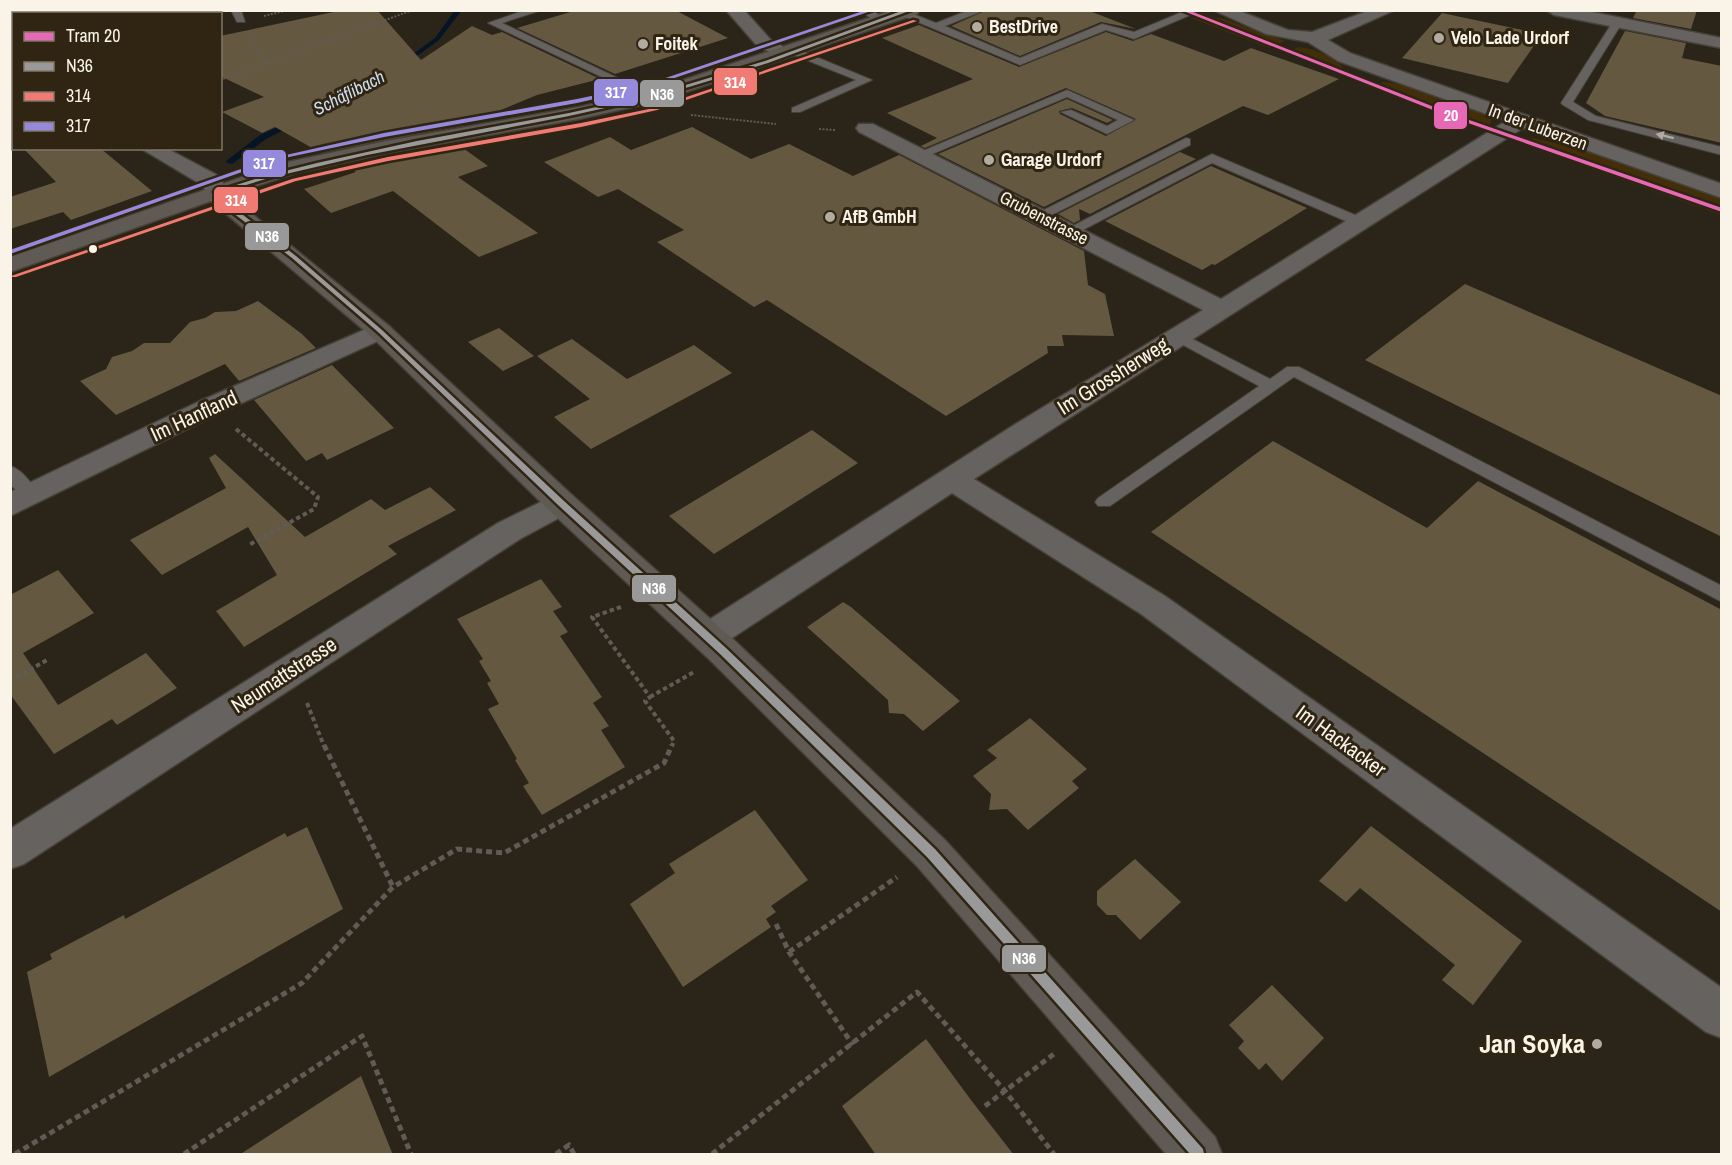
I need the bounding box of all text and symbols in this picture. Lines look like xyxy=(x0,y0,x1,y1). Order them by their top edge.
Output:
legend xyxy=(12,12,222,150)
place label: BestDrive xyxy=(989,14,1058,39)
marker: BestDrive xyxy=(970,20,984,34)
text: Tram 20 xyxy=(66,23,120,48)
place label: Velo Lade Urdorf xyxy=(1451,25,1569,50)
place label: Foitek xyxy=(655,31,699,56)
marker: Velo Lade Urdorf xyxy=(1432,31,1446,45)
marker: Foitek xyxy=(636,37,650,51)
text: N36 xyxy=(66,53,93,78)
water label: Schäflibach xyxy=(309,64,389,121)
line badge: 314 xyxy=(713,67,758,96)
text: 314 xyxy=(724,71,747,93)
line badge: 317 xyxy=(593,78,639,107)
line badge: N36 xyxy=(639,79,685,108)
text: 317 xyxy=(605,81,627,103)
text: 314 xyxy=(66,83,91,108)
text: N36 xyxy=(650,83,674,105)
street label: In der Luberzen xyxy=(1485,97,1591,156)
line badge: 20 xyxy=(1433,101,1468,130)
text: 20 xyxy=(1444,104,1458,126)
text: 317 xyxy=(66,113,91,138)
one-way arrow xyxy=(1656,131,1674,141)
place label: Garage Urdorf xyxy=(1001,147,1101,172)
line badge: 317 xyxy=(242,149,287,178)
text: 317 xyxy=(253,152,275,174)
marker: Garage Urdorf xyxy=(982,153,996,167)
street label: Grubenstrasse xyxy=(995,184,1093,251)
line badge: 314 xyxy=(213,186,259,214)
text: 314 xyxy=(225,189,248,211)
place label: AfB GmbH xyxy=(842,204,917,229)
marker: AfB GmbH xyxy=(823,210,837,224)
line badge: N36 xyxy=(244,222,290,251)
text: N36 xyxy=(255,225,279,247)
unlabelled marker xyxy=(87,243,99,255)
street label: Im Grossherweg xyxy=(1051,330,1174,421)
street label: Im Hanfland xyxy=(146,383,242,448)
line badge: N36 xyxy=(631,574,677,603)
text: N36 xyxy=(642,577,666,599)
street label: Neumattstrasse xyxy=(225,630,342,720)
street label: Im Hackacker xyxy=(1290,698,1393,783)
line badge: N36 xyxy=(1001,944,1047,973)
text: N36 xyxy=(1012,947,1036,969)
place label: Jan Soyka xyxy=(1480,1026,1585,1061)
marker: Jan Soyka xyxy=(1590,1037,1604,1051)

